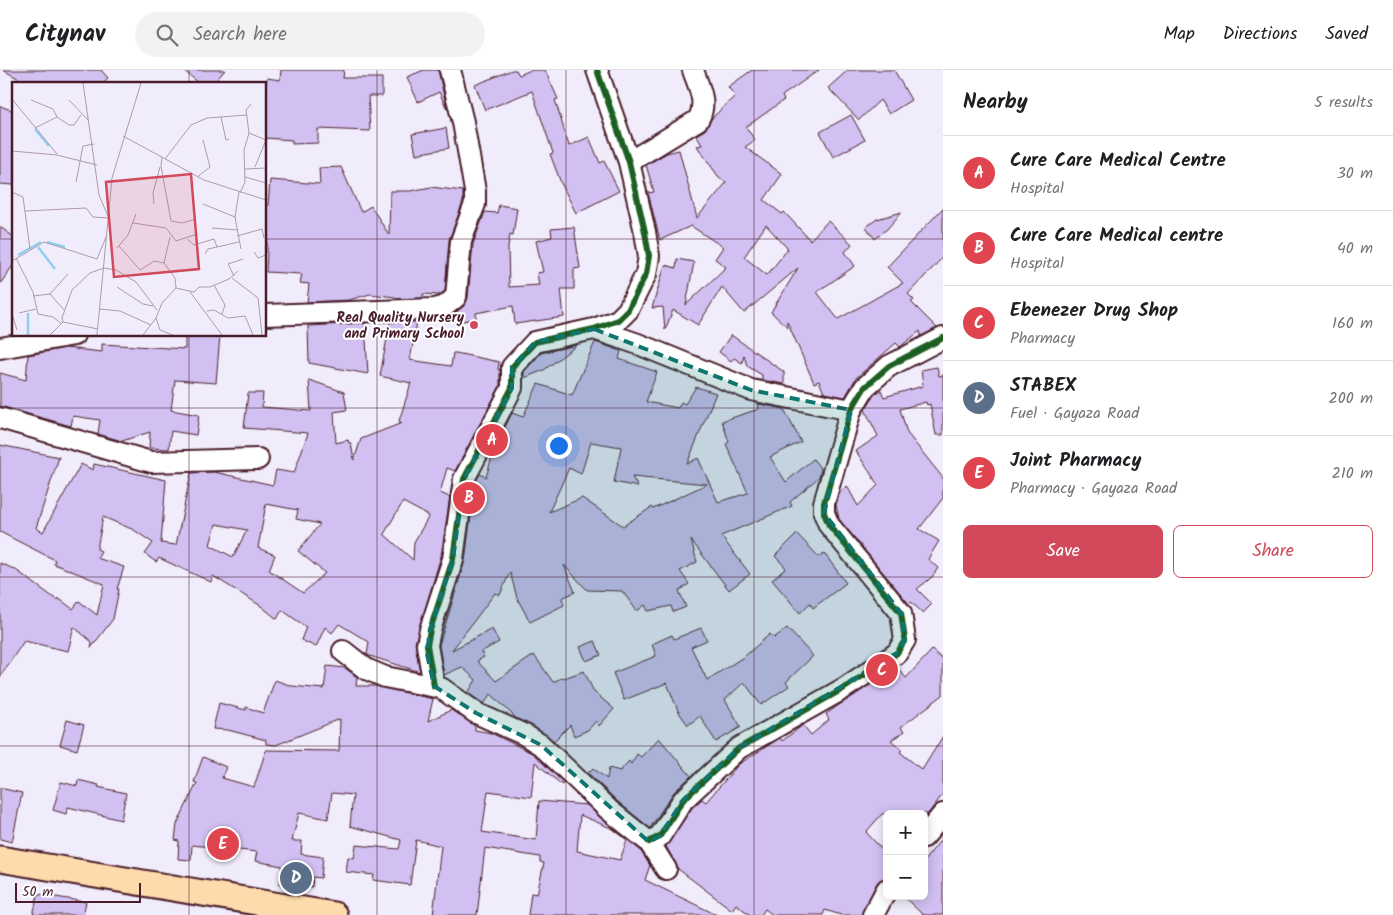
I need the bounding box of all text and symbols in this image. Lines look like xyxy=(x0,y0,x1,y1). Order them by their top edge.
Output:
search box xyxy=(135,12,485,57)
text: Citynav xyxy=(25,15,105,54)
text: Search here xyxy=(193,20,287,50)
text: Map xyxy=(1163,20,1195,49)
text: Directions xyxy=(1223,20,1297,49)
text: Saved xyxy=(1325,20,1368,49)
icon: search xyxy=(153,21,181,49)
inset map xyxy=(12,82,266,336)
text: Nearby xyxy=(963,86,1028,119)
text: 5 results xyxy=(1314,90,1373,115)
text: Cure Care Medical Centre xyxy=(1010,146,1226,176)
text: A xyxy=(974,161,984,186)
text: 30 m xyxy=(1337,161,1373,186)
text: Hospital xyxy=(1010,176,1064,201)
text: Cure Care Medical centre xyxy=(1010,221,1223,251)
text: B xyxy=(974,236,984,261)
text: 40 m xyxy=(1337,236,1373,261)
text: Hospital xyxy=(1010,251,1064,276)
text: Ebenezer Drug Shop xyxy=(1010,296,1178,326)
place label: Real Quality Nursery and Primary School xyxy=(337,307,465,345)
text: C xyxy=(974,311,984,336)
text: 160 m xyxy=(1332,311,1373,336)
marker: Real Quality Nursery and Primary School xyxy=(468,319,480,331)
text: Pharmacy xyxy=(1010,326,1075,351)
text: STABEX xyxy=(1010,371,1076,401)
text: D xyxy=(974,386,984,411)
text: 200 m xyxy=(1329,386,1373,411)
text: Fuel · Gayaza Road xyxy=(1010,401,1139,426)
pin: A xyxy=(476,421,508,459)
your location xyxy=(546,433,572,459)
text: Joint Pharmacy xyxy=(1010,446,1141,476)
text: E xyxy=(975,461,983,486)
text: 210 m xyxy=(1332,461,1373,486)
text: Pharmacy · Gayaza Road xyxy=(1010,476,1177,501)
pin: B xyxy=(453,479,485,517)
button: Save xyxy=(963,525,1163,578)
button: Share xyxy=(1173,525,1373,578)
pin: C xyxy=(866,651,898,689)
map controls xyxy=(883,810,928,900)
button: + xyxy=(883,810,928,855)
pin: E xyxy=(207,825,239,863)
button: − xyxy=(883,855,928,900)
pin: D xyxy=(280,859,312,897)
scale bar xyxy=(15,880,141,903)
text: 50 m xyxy=(22,881,53,903)

